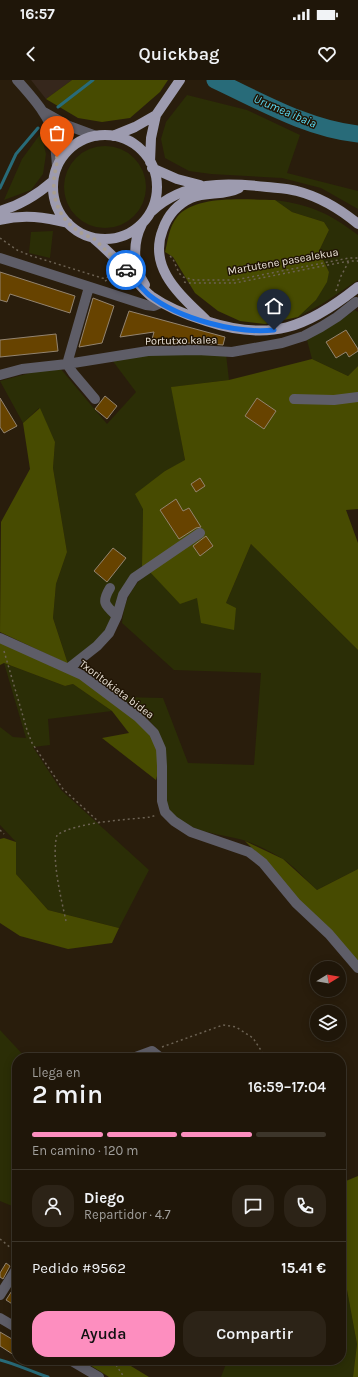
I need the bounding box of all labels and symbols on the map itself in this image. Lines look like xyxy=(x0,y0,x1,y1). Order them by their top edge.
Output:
water label: Urumea ibaia xyxy=(251,91,319,131)
pin xyxy=(40,116,74,157)
street label: Martutene pasealekua xyxy=(227,245,340,278)
courier xyxy=(106,250,146,290)
pin xyxy=(257,289,291,330)
street label: Portutxo kalea xyxy=(145,333,217,348)
street label: Txoritokieta bidea xyxy=(77,657,156,722)
north arrow xyxy=(310,961,346,997)

